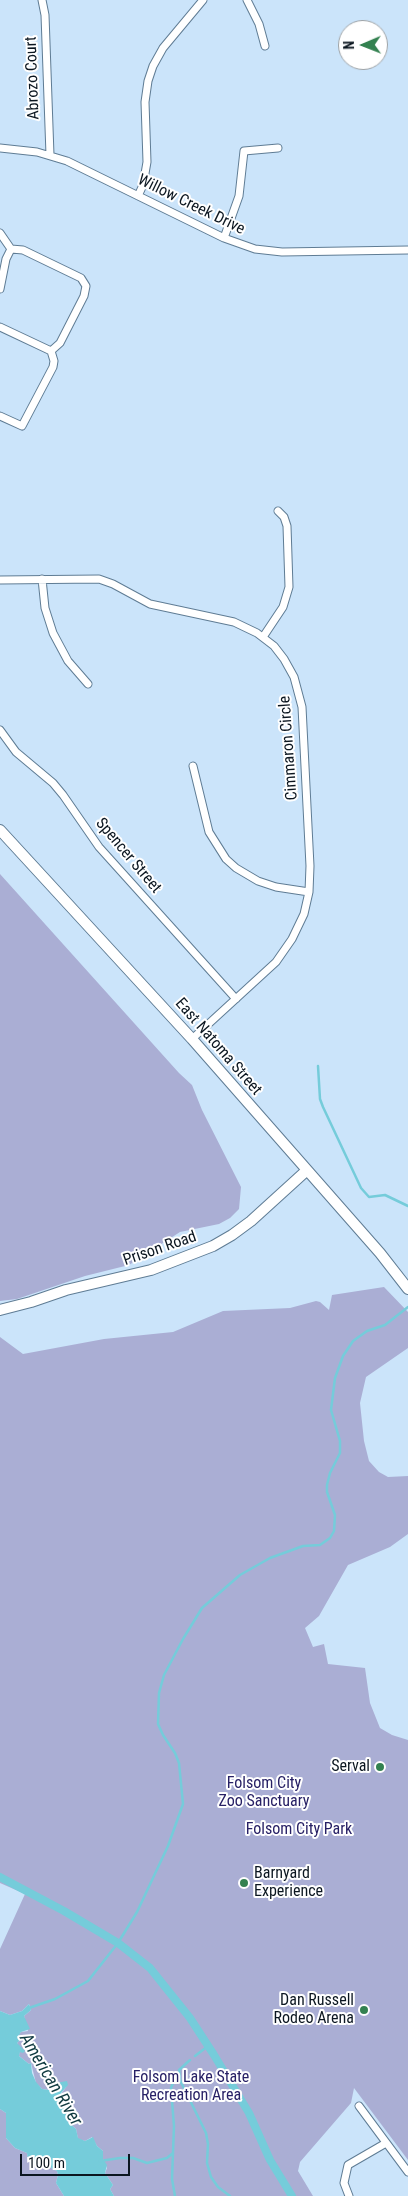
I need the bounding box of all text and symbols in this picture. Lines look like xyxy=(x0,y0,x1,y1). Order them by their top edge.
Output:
north arrow xyxy=(338,20,388,70)
street label: Abrozo Court xyxy=(22,36,44,120)
text: N xyxy=(341,41,357,50)
street label: Willow Creek Drive xyxy=(134,171,248,239)
street label: Cimmaron Circle xyxy=(276,695,302,801)
street label: Spencer Street xyxy=(91,814,165,898)
street label: East Natoma Street xyxy=(171,995,265,1099)
street label: Prison Road xyxy=(121,1228,199,1270)
place label: Serval xyxy=(331,1757,370,1777)
marker: Serval xyxy=(374,1761,386,1773)
park label: Folsom City Zoo Sanctuary xyxy=(219,1774,309,1812)
park label: Folsom City Park xyxy=(246,1820,352,1840)
place label: Barnyard Experience xyxy=(254,1864,323,1902)
marker: Barnyard Experience xyxy=(238,1877,250,1889)
place label: Dan Russell Rodeo Arena xyxy=(273,1991,354,2029)
marker: Dan Russell Rodeo Arena xyxy=(358,2004,370,2016)
water label: American River xyxy=(14,2030,86,2130)
park label: Folsom Lake State Recreation Area xyxy=(133,2068,249,2106)
scale bar xyxy=(22,2144,132,2176)
text: 100 m xyxy=(28,2154,65,2172)

